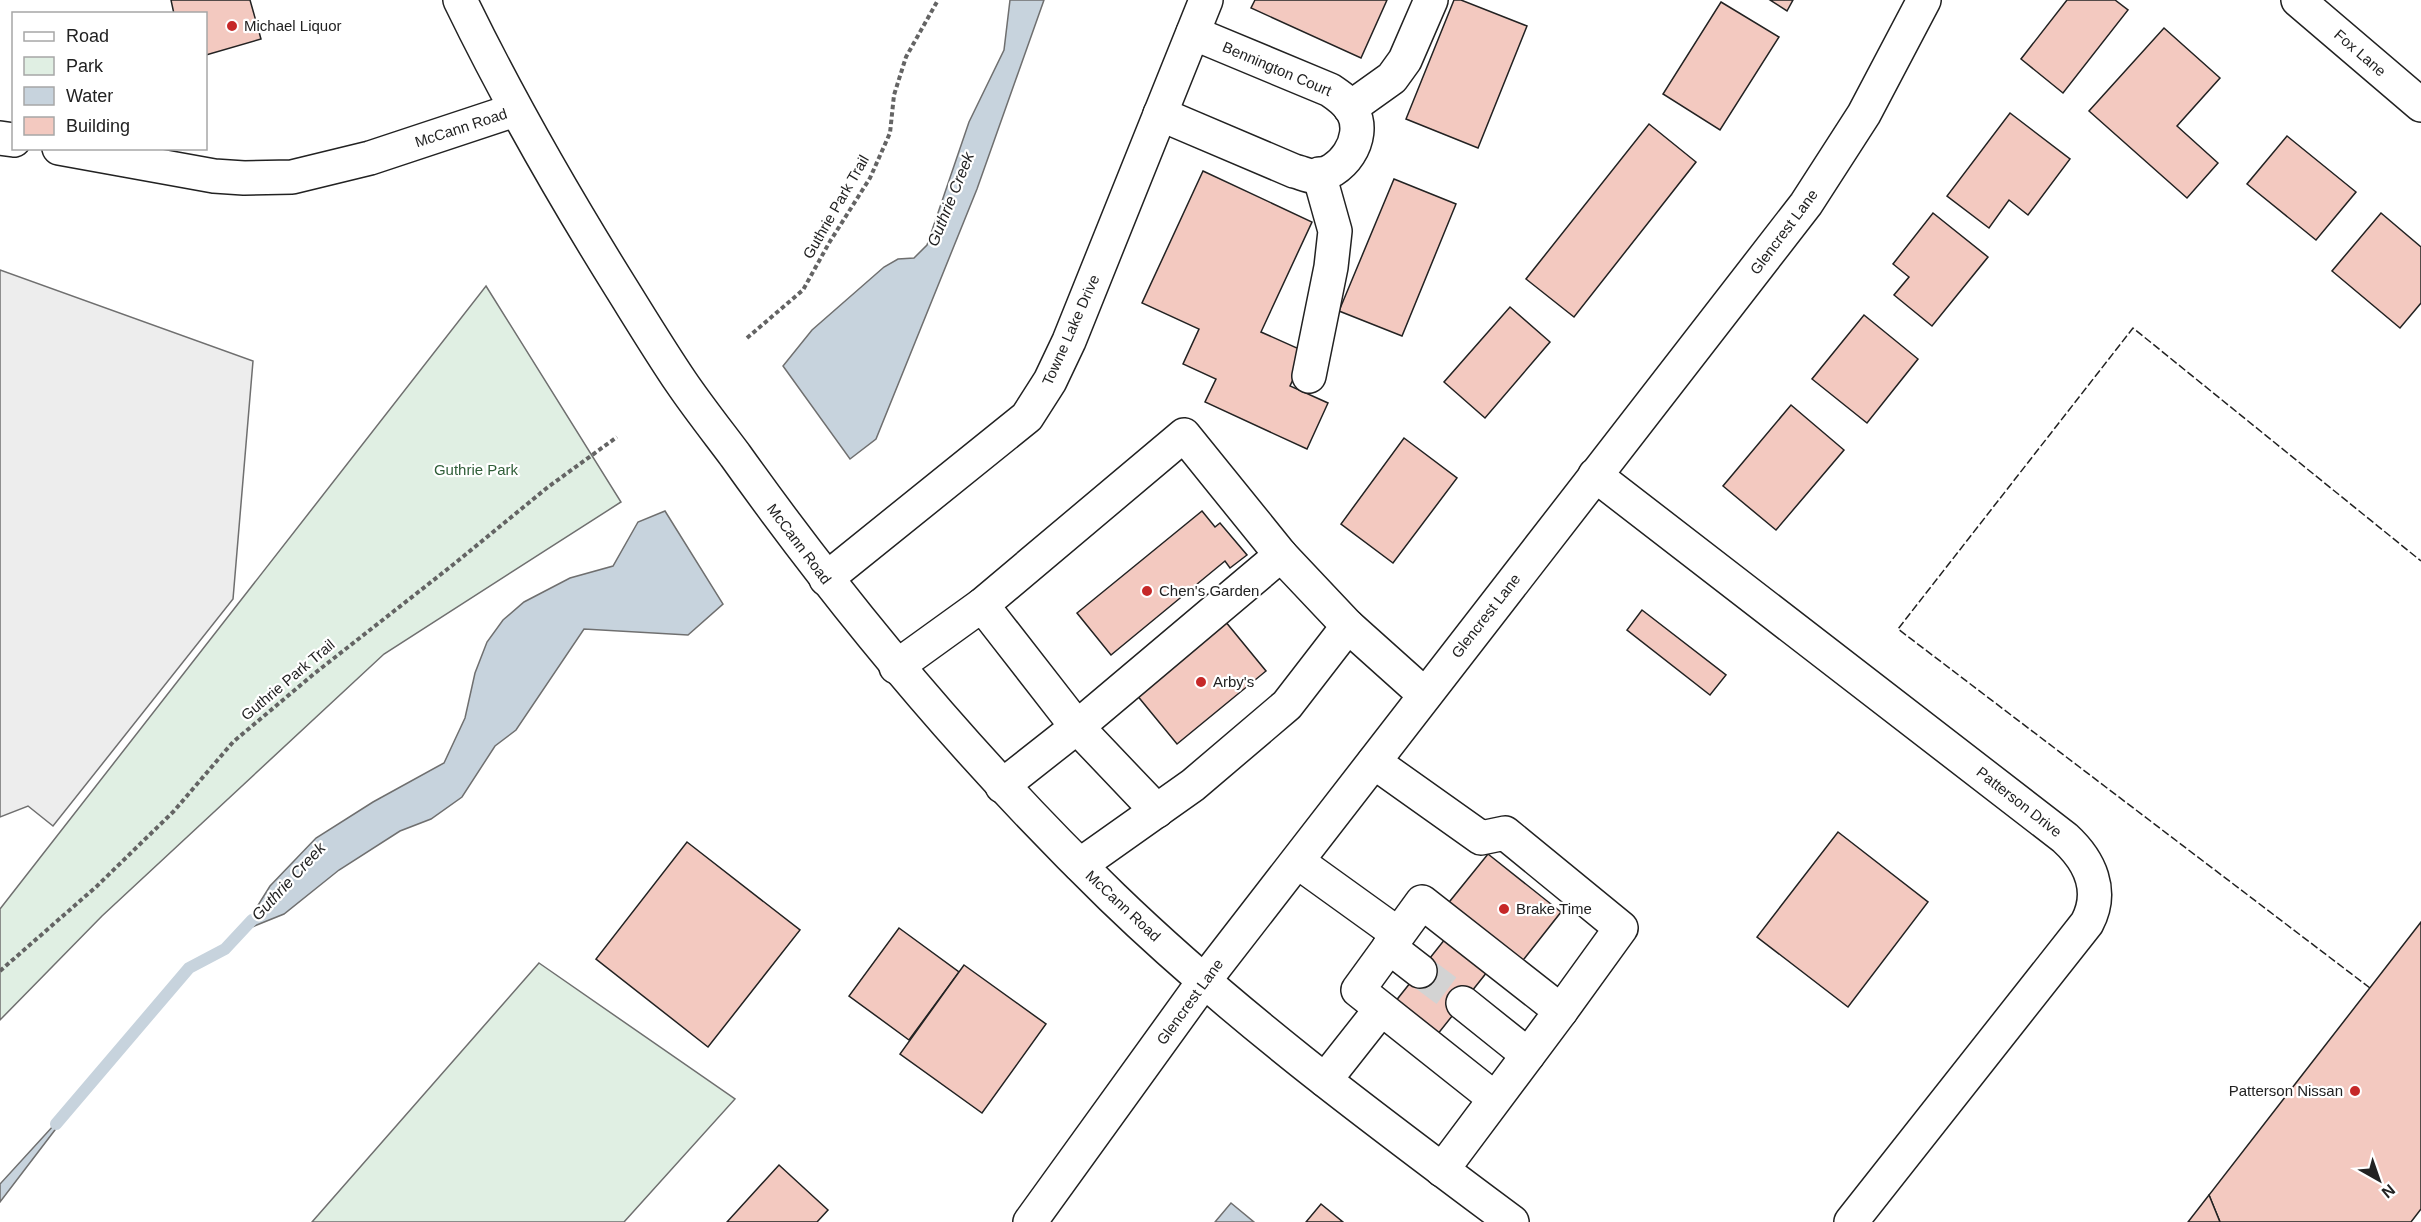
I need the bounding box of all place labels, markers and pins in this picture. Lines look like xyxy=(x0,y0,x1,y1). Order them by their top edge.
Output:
place label: Michael Liquor xyxy=(244,17,342,34)
marker: Michael Liquor xyxy=(225,19,239,33)
place label: Chen's Garden xyxy=(1159,582,1259,599)
marker: Chen's Garden xyxy=(1140,584,1154,598)
place label: Arby's xyxy=(1213,673,1254,690)
marker: Arby's xyxy=(1194,675,1208,689)
place label: Brake Time xyxy=(1516,900,1592,917)
marker: Brake Time xyxy=(1497,902,1511,916)
place label: Patterson Nissan xyxy=(2229,1082,2343,1099)
marker: Patterson Nissan xyxy=(2348,1084,2362,1098)

